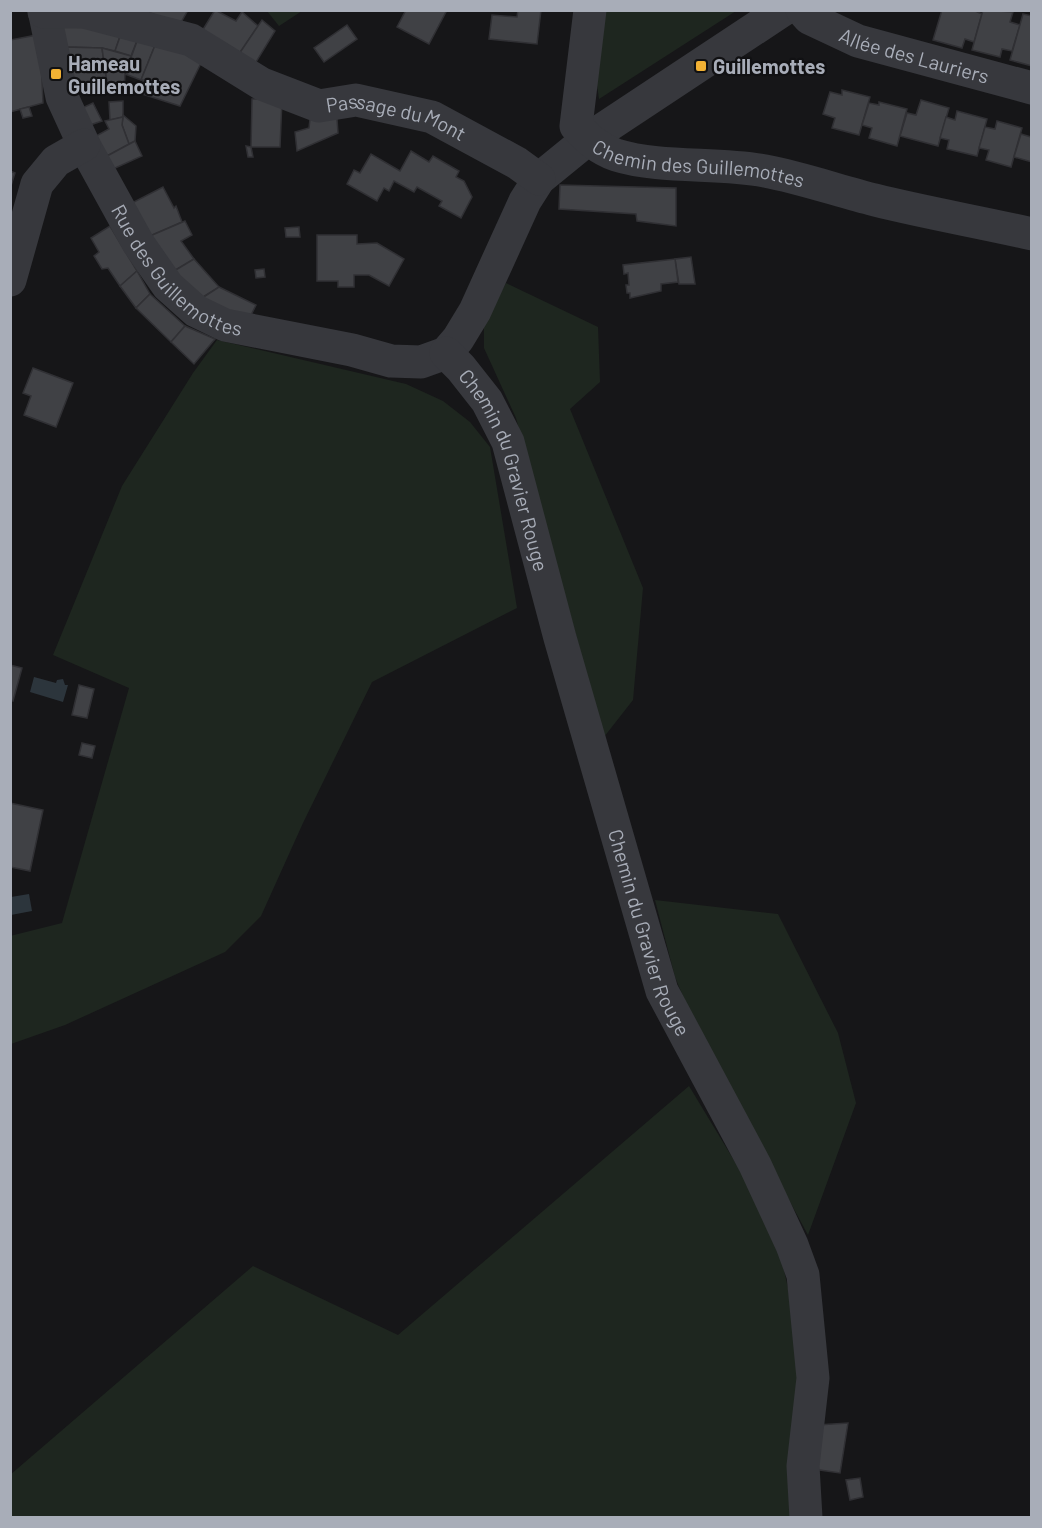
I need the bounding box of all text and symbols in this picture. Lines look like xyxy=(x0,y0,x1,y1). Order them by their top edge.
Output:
street label: Allée des Lauriers xyxy=(836,22,992,88)
place label: Hameau Guillemottes xyxy=(68,51,180,98)
place label: Guillemottes xyxy=(713,54,825,78)
marker: Guillemottes xyxy=(694,59,708,73)
marker: Hameau Guillemottes xyxy=(49,67,63,81)
street label: Passage du Mont xyxy=(324,88,470,145)
street label: Chemin des Guillemottes xyxy=(588,134,807,192)
street label: Rue des Guillemottes xyxy=(107,200,244,340)
street label: Chemin du Gravier Rouge xyxy=(454,364,554,574)
street label: Chemin du Gravier Rouge xyxy=(604,826,696,1040)

